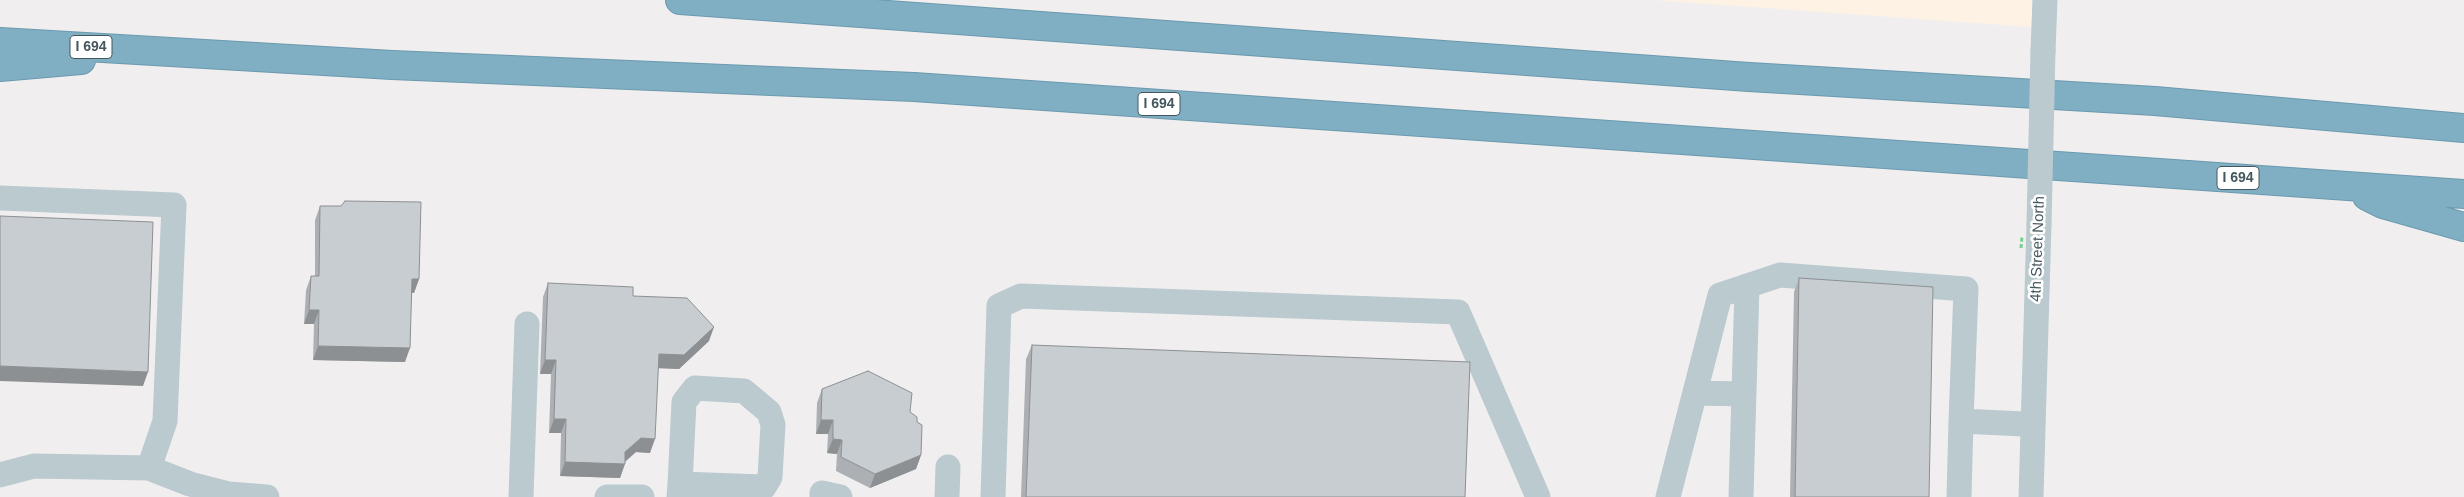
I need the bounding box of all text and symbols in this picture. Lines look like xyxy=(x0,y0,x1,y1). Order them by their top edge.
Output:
road number: I 694 xyxy=(70,36,112,58)
road number: I 694 xyxy=(1138,92,1180,116)
road number: I 694 xyxy=(2217,167,2259,190)
street label: 4th Street North xyxy=(2027,196,2049,302)

